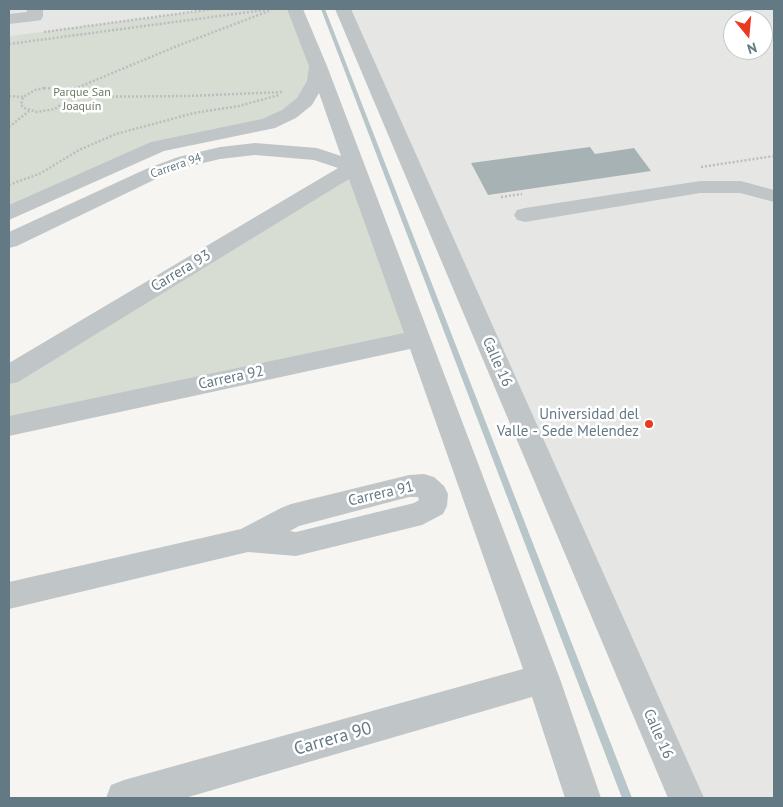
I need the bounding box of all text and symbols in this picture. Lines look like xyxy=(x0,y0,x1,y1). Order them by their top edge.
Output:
north arrow xyxy=(723,10,773,60)
text: N xyxy=(745,38,759,58)
park label: Parque San Joaquín xyxy=(53,86,111,114)
street label: Carrera 94 xyxy=(149,151,203,181)
street label: Carrera 93 xyxy=(148,246,214,296)
street label: Calle 16 xyxy=(478,334,516,390)
street label: Carrera 92 xyxy=(197,362,265,394)
place label: Universidad del Valle - Sede Melendez xyxy=(497,406,639,441)
marker: Universidad del Valle - Sede Melendez xyxy=(643,418,655,430)
street label: Carrera 91 xyxy=(347,478,415,510)
street label: Calle 16 xyxy=(639,706,677,762)
street label: Carrera 90 xyxy=(292,718,374,760)

